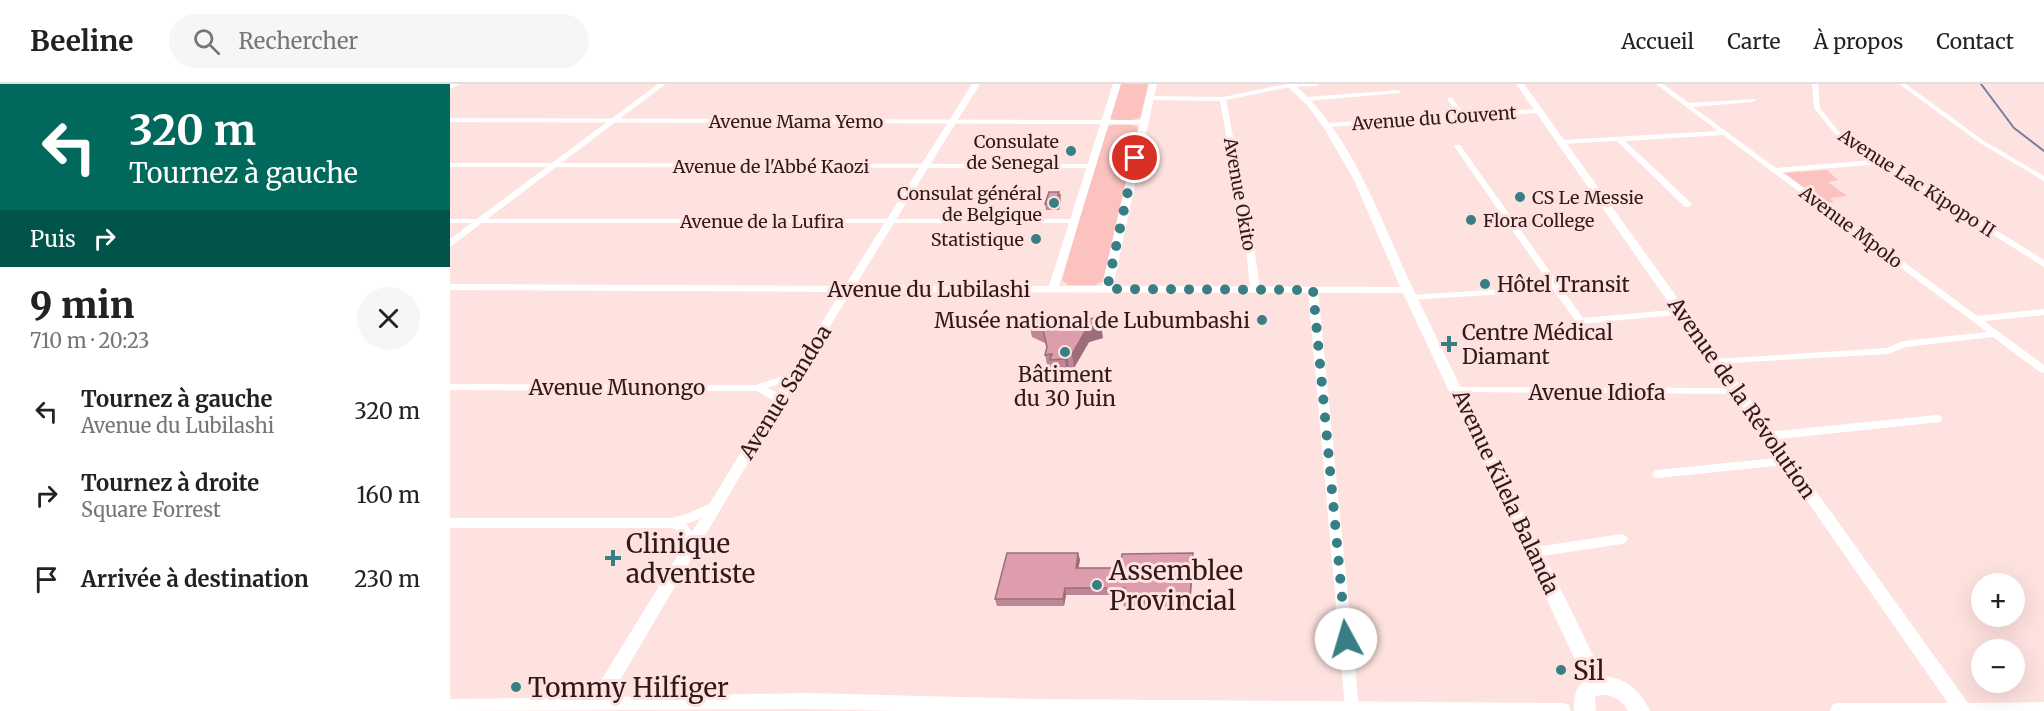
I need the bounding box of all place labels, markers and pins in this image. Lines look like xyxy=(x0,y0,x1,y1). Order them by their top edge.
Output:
place label: Consulate de Senegal xyxy=(966,130,1059,174)
pin xyxy=(1109,132,1160,183)
marker: Consulate de Senegal xyxy=(1064,144,1078,158)
place label: Consulat général de Belgique xyxy=(897,182,1042,226)
place label: CS Le Messie xyxy=(1532,186,1643,209)
marker: CS Le Messie xyxy=(1513,190,1527,204)
marker: Consulat général de Belgique xyxy=(1047,196,1061,210)
place label: Flora College xyxy=(1483,209,1594,232)
marker: Flora College xyxy=(1464,213,1478,227)
place label: Statistique xyxy=(931,228,1024,251)
marker: Statistique xyxy=(1029,232,1043,246)
place label: Hôtel Transit xyxy=(1497,271,1630,298)
marker: Hôtel Transit xyxy=(1478,277,1492,291)
place label: Musée national de Lubumbashi xyxy=(934,307,1250,334)
marker: Musée national de Lubumbashi xyxy=(1255,313,1269,327)
place label: Centre Médical Diamant xyxy=(1462,319,1614,370)
marker: Centre Médical Diamant xyxy=(1440,335,1458,353)
marker: Bâtiment du 30 Juin xyxy=(1058,345,1072,359)
place label: Bâtiment du 30 Juin xyxy=(1014,361,1116,412)
place label: Clinique adventiste xyxy=(626,527,755,590)
marker: Clinique adventiste xyxy=(604,549,622,567)
place label: Assemblee Provincial xyxy=(1108,554,1243,617)
marker: Assemblee Provincial xyxy=(1090,578,1104,592)
place label: Sil xyxy=(1573,654,1605,687)
marker: Sil xyxy=(1554,663,1568,677)
place label: Tommy Hilfiger xyxy=(528,671,729,704)
marker: Tommy Hilfiger xyxy=(509,680,523,694)

